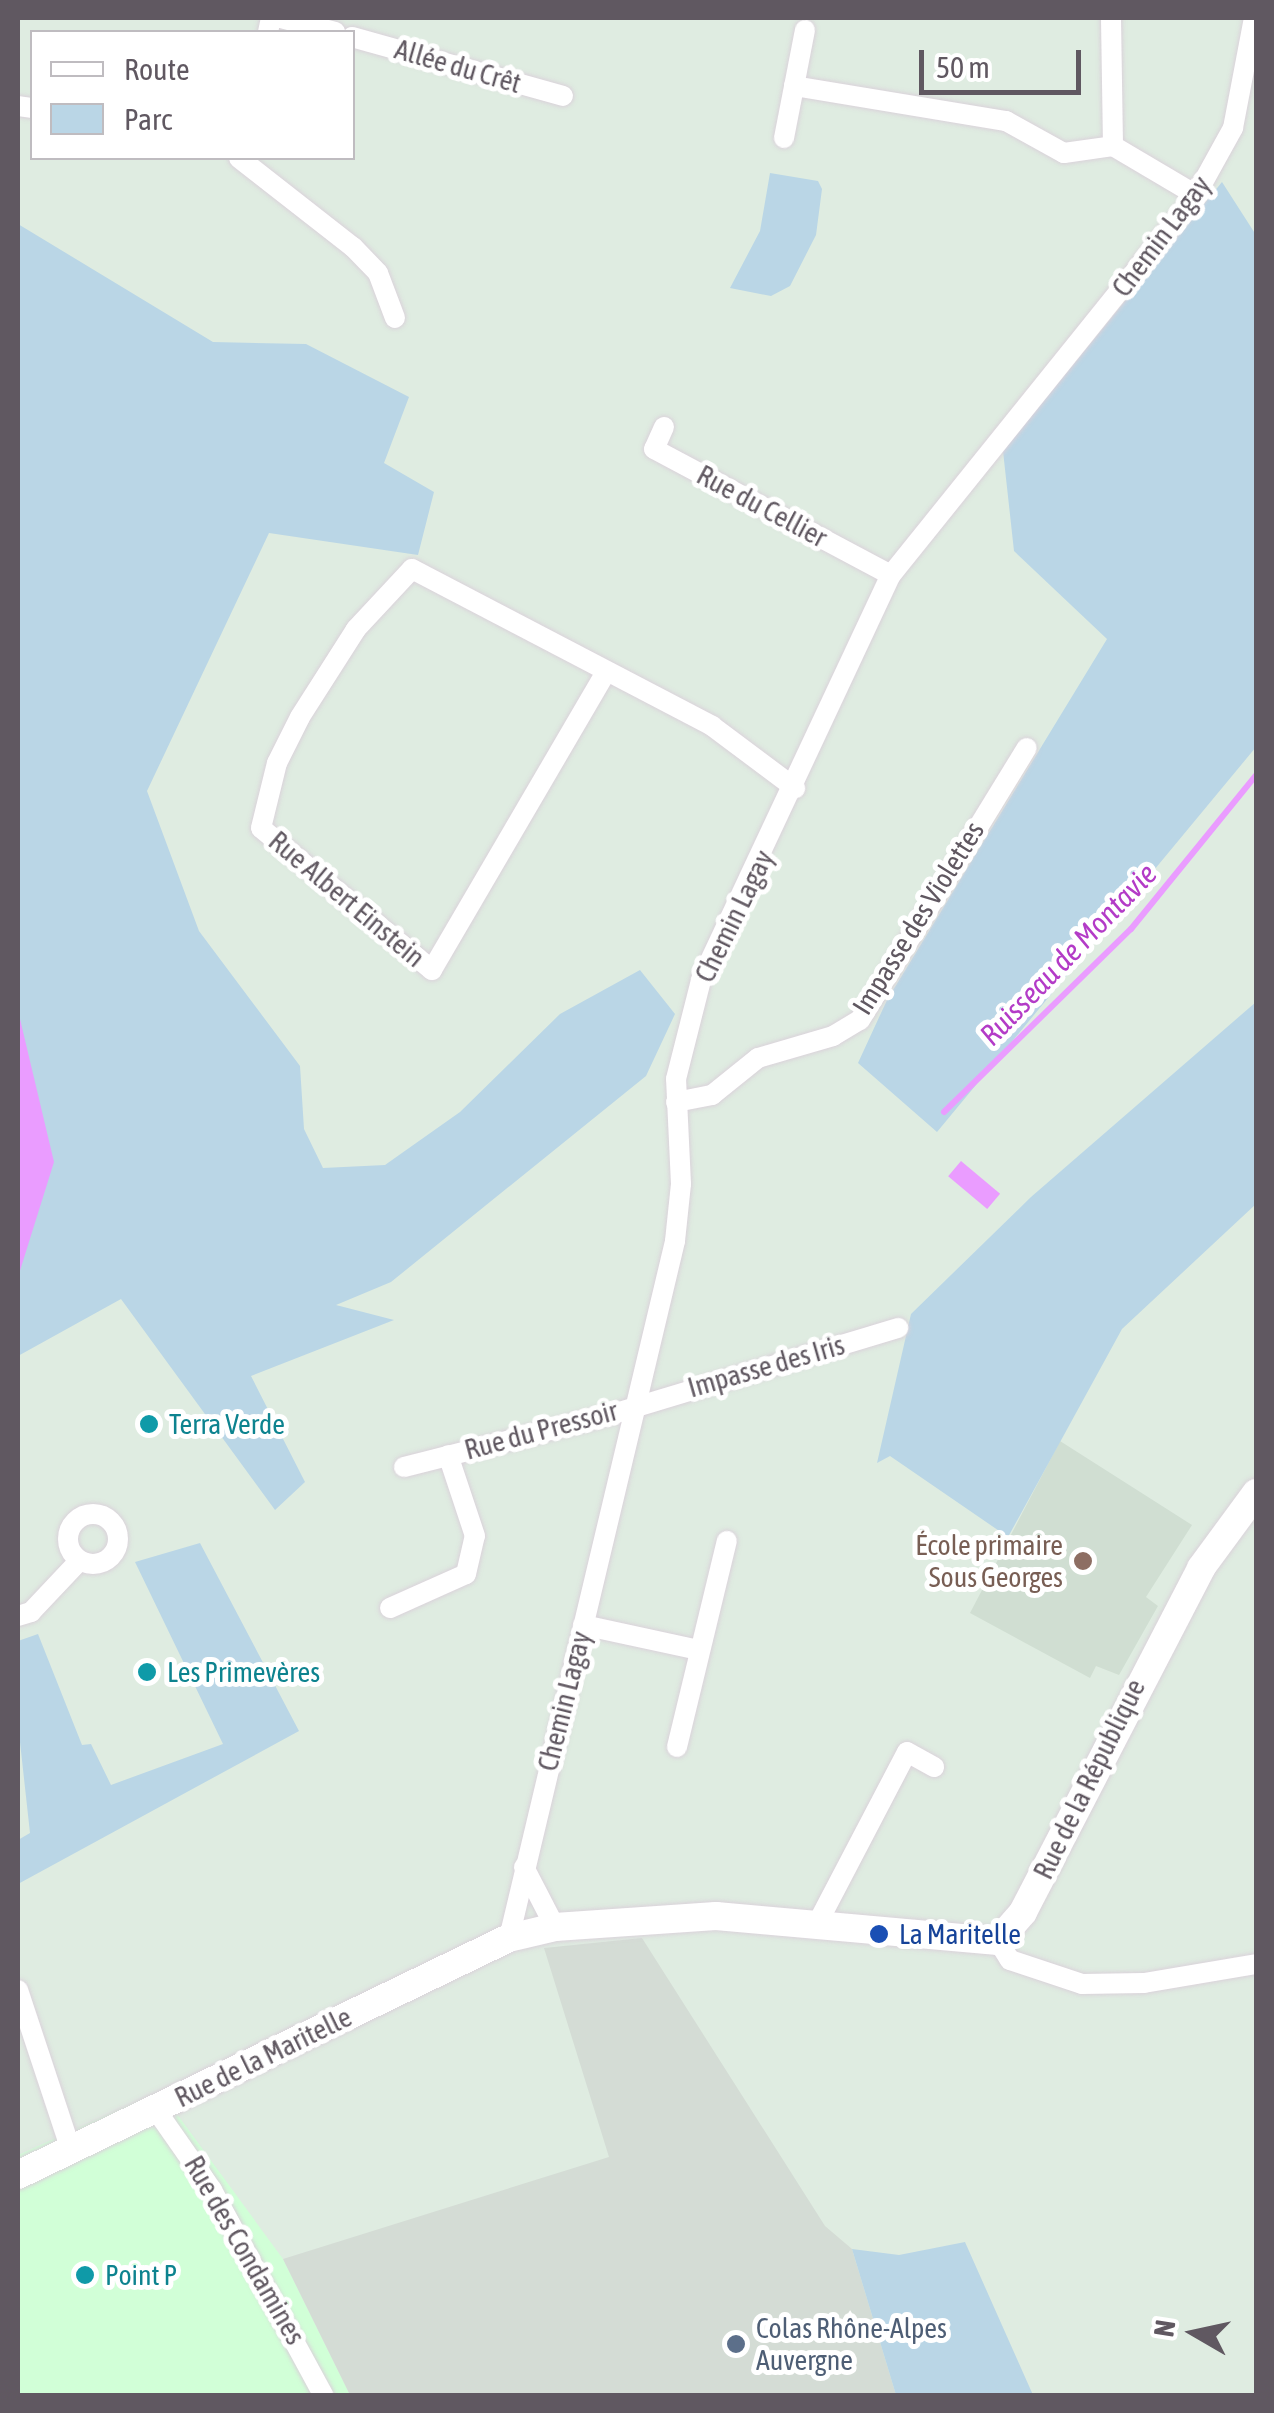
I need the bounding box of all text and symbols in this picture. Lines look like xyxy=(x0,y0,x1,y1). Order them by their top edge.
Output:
legend xyxy=(30,30,355,160)
scale bar xyxy=(924,30,1086,92)
street label: Allée du Crêt xyxy=(391,32,525,100)
text: 50 m xyxy=(936,50,990,84)
text: Route xyxy=(124,52,190,86)
text: Parc xyxy=(124,102,172,136)
street label: Chemin Lagay xyxy=(1105,169,1217,303)
street label: Rue du Cellier xyxy=(691,458,833,554)
street label: Impasse des Violettes xyxy=(845,815,991,1021)
street label: Rue Albert Einstein xyxy=(262,824,432,974)
street label: Chemin Lagay xyxy=(688,844,780,988)
water label: Ruisseau de Montavie xyxy=(972,856,1164,1052)
street label: Impasse des Iris xyxy=(684,1328,848,1404)
street label: Rue du Pressoir xyxy=(461,1393,621,1467)
place label: Terra Verde xyxy=(169,1407,285,1441)
marker: Terra Verde xyxy=(138,1413,160,1435)
place label: École primaire Sous Georges xyxy=(915,1528,1063,1594)
marker: École primaire Sous Georges xyxy=(1072,1550,1094,1572)
street label: Chemin Lagay xyxy=(530,1628,598,1774)
place label: Les Primevères xyxy=(167,1655,320,1689)
marker: Les Primevères xyxy=(136,1661,158,1683)
street label: Rue de la République xyxy=(1026,1674,1152,1884)
place label: La Maritelle xyxy=(899,1917,1021,1951)
marker: La Maritelle xyxy=(868,1923,890,1945)
street label: Rue de la Maritelle xyxy=(169,2000,357,2114)
street label: Rue des Condamines xyxy=(177,2150,313,2350)
place label: Point P xyxy=(105,2258,177,2292)
marker: Point P xyxy=(74,2264,96,2286)
north arrow xyxy=(1144,2283,1244,2383)
place label: Colas Rhône-Alpes Auvergne xyxy=(756,2311,947,2377)
text: N xyxy=(1147,2318,1181,2339)
marker: Colas Rhône-Alpes Auvergne xyxy=(725,2333,747,2355)

